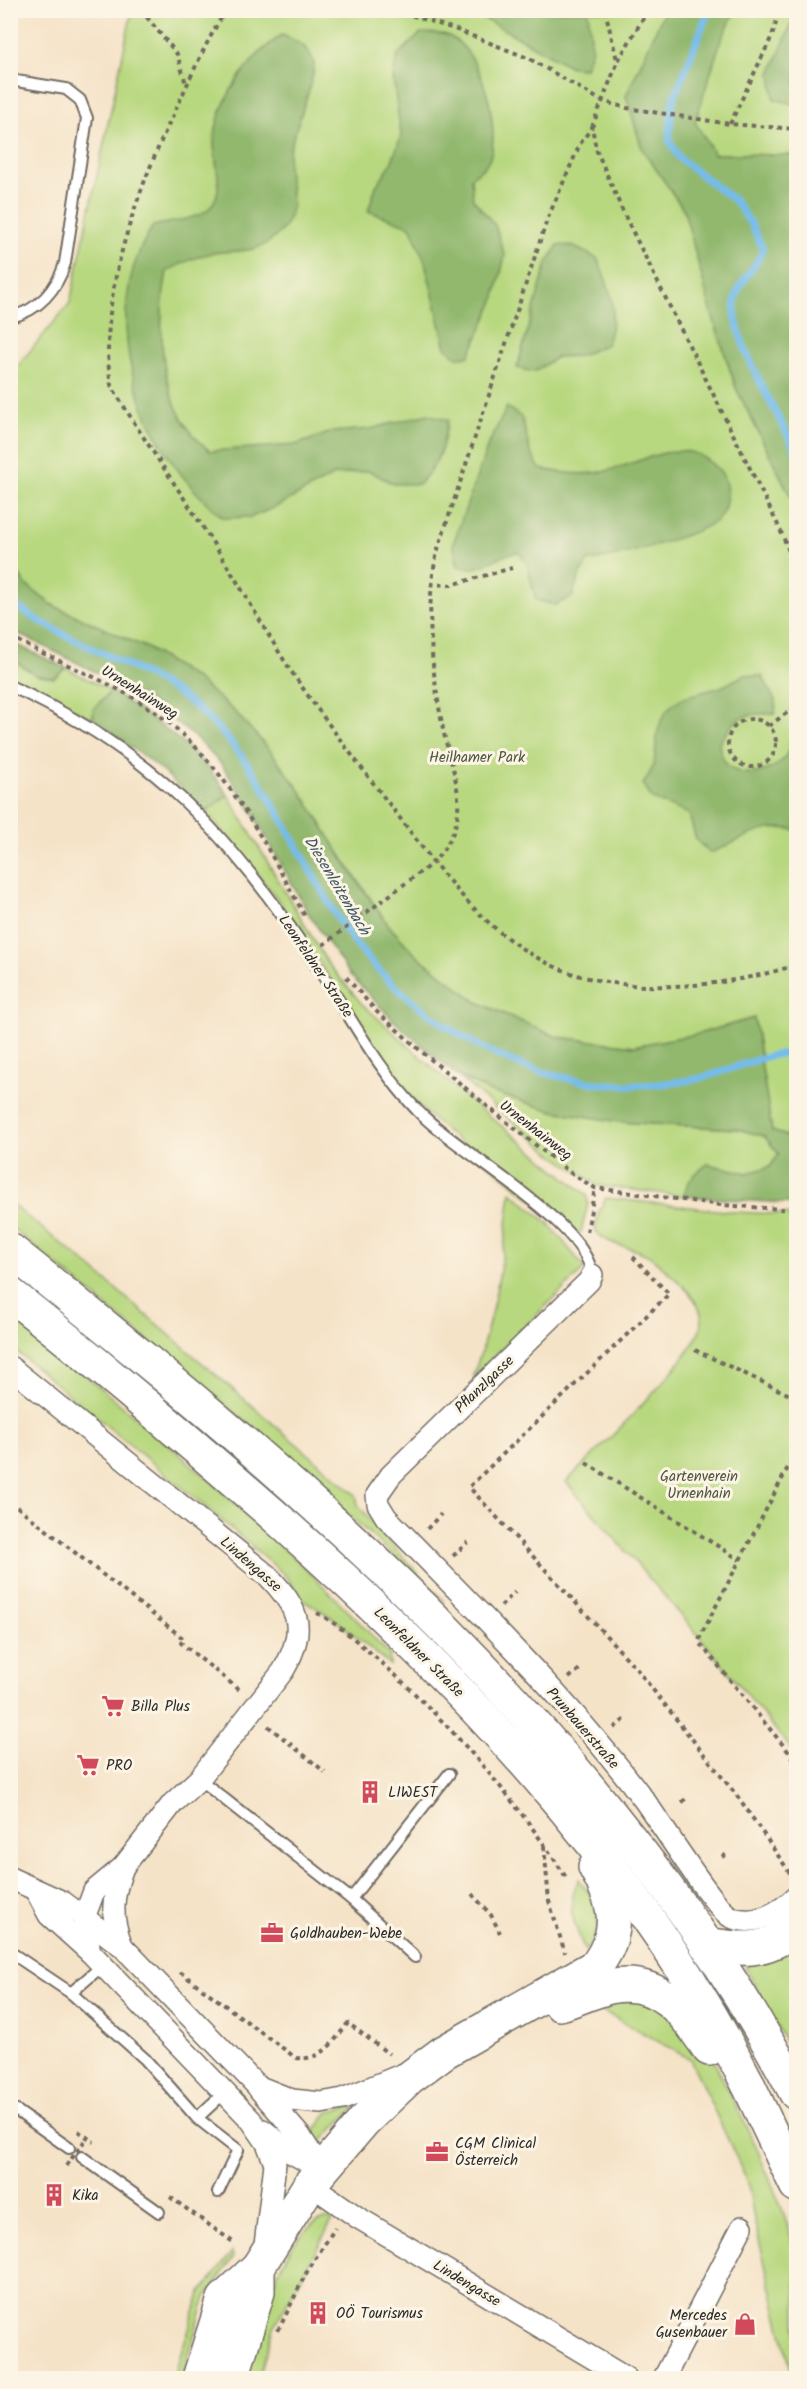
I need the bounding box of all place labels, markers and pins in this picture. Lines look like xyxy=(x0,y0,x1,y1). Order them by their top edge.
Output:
supermarket icon: Billa Plus xyxy=(100,1693,126,1719)
place label: Billa Plus xyxy=(131,1695,191,1719)
supermarket icon: PRO xyxy=(75,1752,101,1778)
place label: PRO xyxy=(106,1754,132,1778)
building icon: LIWEST xyxy=(357,1779,383,1805)
place label: LIWEST xyxy=(388,1781,439,1805)
office icon: Goldhauben-Webe xyxy=(259,1920,285,1946)
place label: Goldhauben-Webe xyxy=(290,1922,402,1946)
place label: CGM Clinical Österreich xyxy=(455,2132,537,2173)
office icon: CGM Clinical Österreich xyxy=(424,2139,450,2165)
building icon: Kika xyxy=(41,2182,67,2208)
place label: Kika xyxy=(72,2184,99,2208)
building icon: OÖ Tourismus xyxy=(305,2300,331,2326)
place label: OÖ Tourismus xyxy=(336,2302,424,2326)
place label: Mercedes Gusenbauer xyxy=(656,2304,728,2345)
shop icon: Mercedes Gusenbauer xyxy=(732,2311,758,2337)

